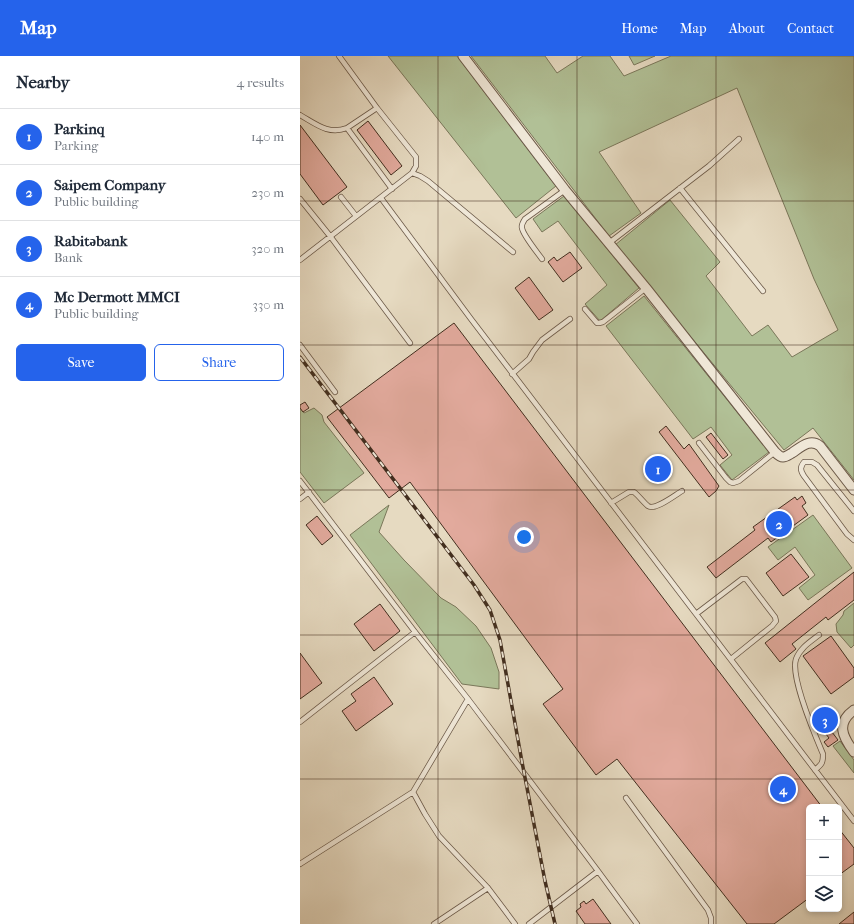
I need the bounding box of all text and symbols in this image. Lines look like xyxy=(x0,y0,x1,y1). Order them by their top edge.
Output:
text: Map xyxy=(20,17,56,39)
text: Home xyxy=(621,20,658,37)
text: Map xyxy=(680,20,707,37)
text: About xyxy=(729,20,765,37)
text: Contact xyxy=(787,20,834,37)
text: Nearby xyxy=(16,72,70,92)
text: 4 results xyxy=(237,75,284,90)
text: Parkinq xyxy=(54,120,105,138)
text: 1 xyxy=(27,129,31,144)
text: 140 m xyxy=(251,129,284,144)
text: Parking xyxy=(54,138,98,153)
text: Saipem Company xyxy=(54,176,166,194)
text: 2 xyxy=(26,185,32,200)
text: 230 m xyxy=(251,185,284,200)
text: Public building xyxy=(54,194,139,209)
text: Rabitəbank xyxy=(54,232,127,250)
text: 3 xyxy=(26,241,32,256)
text: 320 m xyxy=(251,241,284,256)
text: Bank xyxy=(54,250,83,265)
text: Mc Dermott MMCI xyxy=(54,288,180,306)
text: 4 xyxy=(25,297,33,312)
text: 330 m xyxy=(253,297,284,312)
text: Public building xyxy=(54,306,139,321)
button: Save xyxy=(16,344,146,381)
button: Share xyxy=(154,344,284,381)
pin: 1 xyxy=(645,454,671,484)
pin: 2 xyxy=(766,509,792,539)
your location xyxy=(514,527,534,547)
pin: 3 xyxy=(812,705,838,735)
pin: 4 xyxy=(770,774,796,804)
map controls xyxy=(806,804,842,912)
button: + xyxy=(806,804,842,840)
button: − xyxy=(806,840,842,876)
button: layers xyxy=(806,876,842,912)

